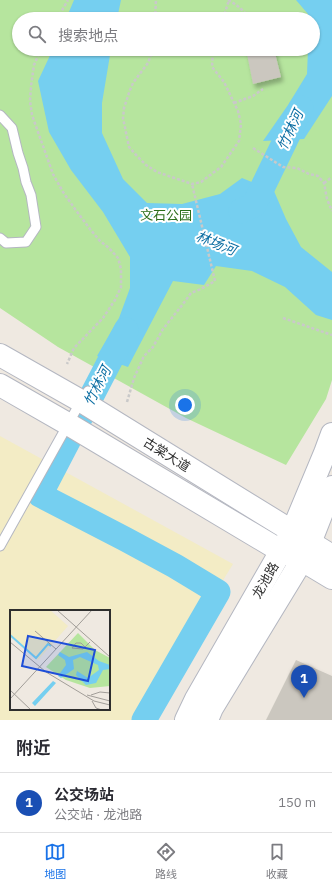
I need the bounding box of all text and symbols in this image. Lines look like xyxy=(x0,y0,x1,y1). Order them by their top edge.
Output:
search box xyxy=(12,12,320,56)
icon: search xyxy=(26,23,48,45)
text: 搜索地点 xyxy=(58,26,118,45)
water label: 竹林河 xyxy=(273,104,308,153)
park label: 文石公园 xyxy=(140,207,192,224)
water label: 林场河 xyxy=(193,227,242,260)
water label: 竹林河 xyxy=(79,361,116,409)
your location xyxy=(175,395,195,415)
street label: 古棠大道 xyxy=(140,433,193,475)
street label: 龙池路 xyxy=(248,559,283,601)
inset map xyxy=(10,610,110,710)
pin: 1 xyxy=(291,665,317,698)
text: 附近 xyxy=(16,737,50,759)
text: 公交场站 xyxy=(54,785,114,804)
text: 1 xyxy=(25,794,33,811)
text: 150 m xyxy=(278,794,316,811)
text: 公交站 · 龙池路 xyxy=(54,806,142,823)
tab: 地图 xyxy=(44,841,66,881)
tab: 路线 xyxy=(155,841,177,881)
tab: 收藏 xyxy=(266,841,288,881)

